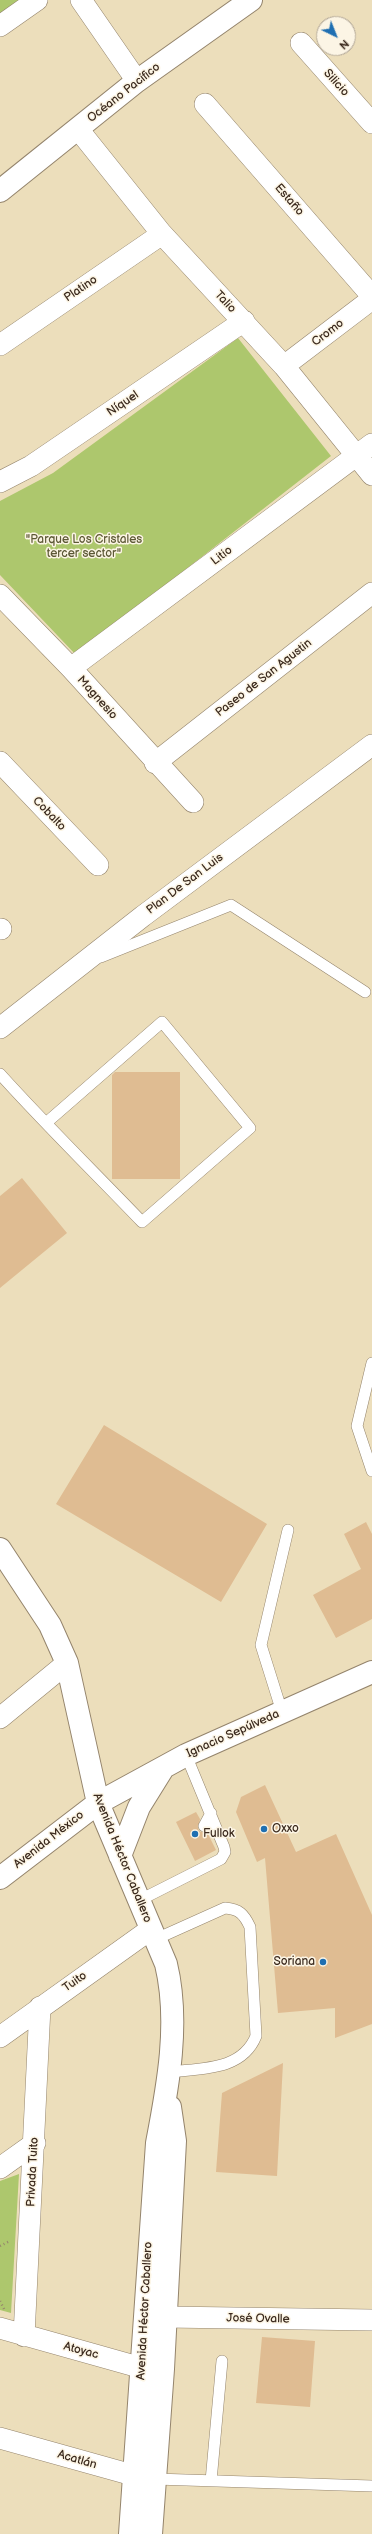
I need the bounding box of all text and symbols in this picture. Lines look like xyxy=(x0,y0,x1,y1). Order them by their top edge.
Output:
north arrow xyxy=(316,16,356,56)
text: N xyxy=(336,37,351,52)
street label: Océano Pacífico xyxy=(85,60,163,126)
street label: Silicio xyxy=(320,66,352,100)
street label: Estaño xyxy=(271,181,307,219)
street label: Platino xyxy=(62,273,100,305)
street label: Talio xyxy=(211,288,239,316)
street label: Cromo xyxy=(309,316,347,350)
street label: Níquel xyxy=(104,388,142,420)
park label: "Parque Los Cristales tercer sector" xyxy=(26,533,142,561)
street label: Litio xyxy=(208,543,236,569)
street label: Paseo de San Agustin xyxy=(213,636,315,720)
street label: Magnesio xyxy=(74,673,120,723)
street label: Cobalto xyxy=(29,794,69,834)
street label: Plan De San Luis xyxy=(144,850,226,918)
street label: Ignacio Sepúlveda xyxy=(184,1707,282,1761)
street label: Avenida Héctor Caballero xyxy=(89,1791,155,1925)
street label: Avenida México xyxy=(11,1808,87,1872)
place label: Oxxo xyxy=(272,1822,299,1836)
marker: Oxxo xyxy=(259,1824,269,1834)
place label: Fullok xyxy=(203,1827,235,1841)
marker: Fullok xyxy=(190,1829,200,1839)
place label: Soriana xyxy=(273,1955,315,1969)
marker: Soriana xyxy=(318,1957,328,1967)
street label: Tuito xyxy=(60,1969,90,1995)
street label: Privada Tuito xyxy=(24,2137,42,2207)
street label: Avenida Héctor Caballero xyxy=(134,2241,156,2381)
street label: José Ovalle xyxy=(226,2311,290,2327)
street label: Atoyac xyxy=(62,2339,100,2363)
street label: Acatlán xyxy=(56,2448,98,2472)

